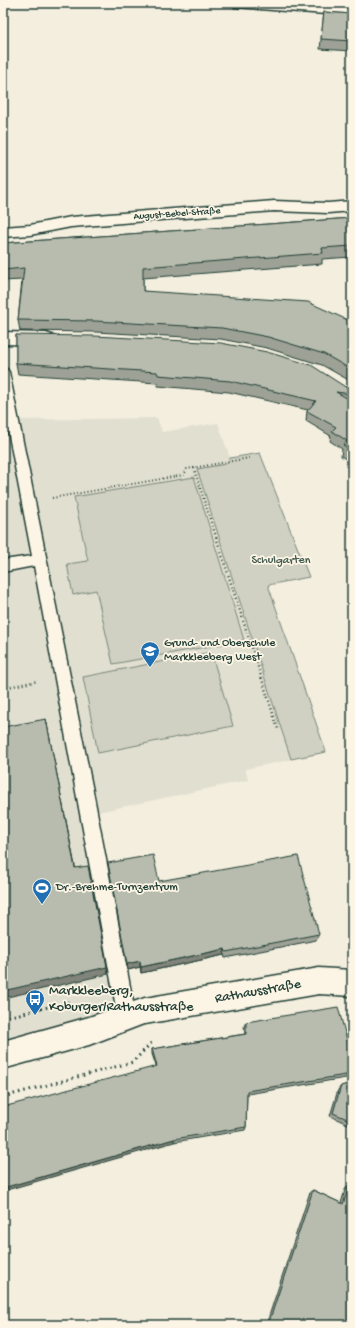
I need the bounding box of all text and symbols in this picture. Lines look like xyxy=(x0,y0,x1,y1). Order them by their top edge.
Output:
street label: August-Bebel-Straße xyxy=(133,205,222,223)
park label: Schulgarten xyxy=(252,554,311,568)
place label: Grund- und Oberschule Markkleeberg West xyxy=(164,637,276,665)
school or university icon: Grund- und Oberschule Markkleeberg West xyxy=(139,640,161,668)
sports icon: Dr.-Brehme-Turnzentrum xyxy=(31,877,53,905)
place label: Dr.-Brehme-Turnzentrum xyxy=(55,881,178,895)
street label: Rathausstraße xyxy=(214,976,303,1008)
place label: Markkleeberg, Koburger/Rathausstraße xyxy=(49,983,194,1016)
bus stop icon: Markkleeberg, Koburger/Rathausstraße xyxy=(24,988,46,1016)

